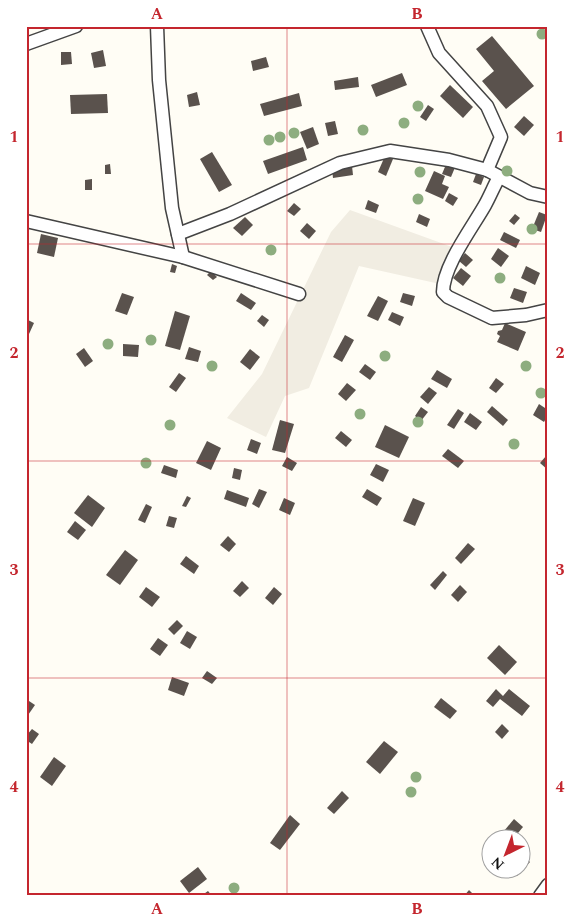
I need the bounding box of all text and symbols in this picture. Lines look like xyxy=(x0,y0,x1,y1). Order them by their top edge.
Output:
text: A xyxy=(151,2,164,26)
text: B xyxy=(411,2,423,26)
text: 1 xyxy=(10,125,18,149)
text: 1 xyxy=(556,125,564,149)
text: 2 xyxy=(10,341,19,365)
text: 2 xyxy=(556,341,565,365)
text: 3 xyxy=(10,558,19,582)
text: 3 xyxy=(556,558,565,582)
text: 4 xyxy=(10,775,19,799)
text: 4 xyxy=(556,775,565,799)
north arrow xyxy=(482,830,532,880)
text: N xyxy=(486,852,509,875)
text: A xyxy=(151,897,164,921)
text: B xyxy=(411,897,423,921)

